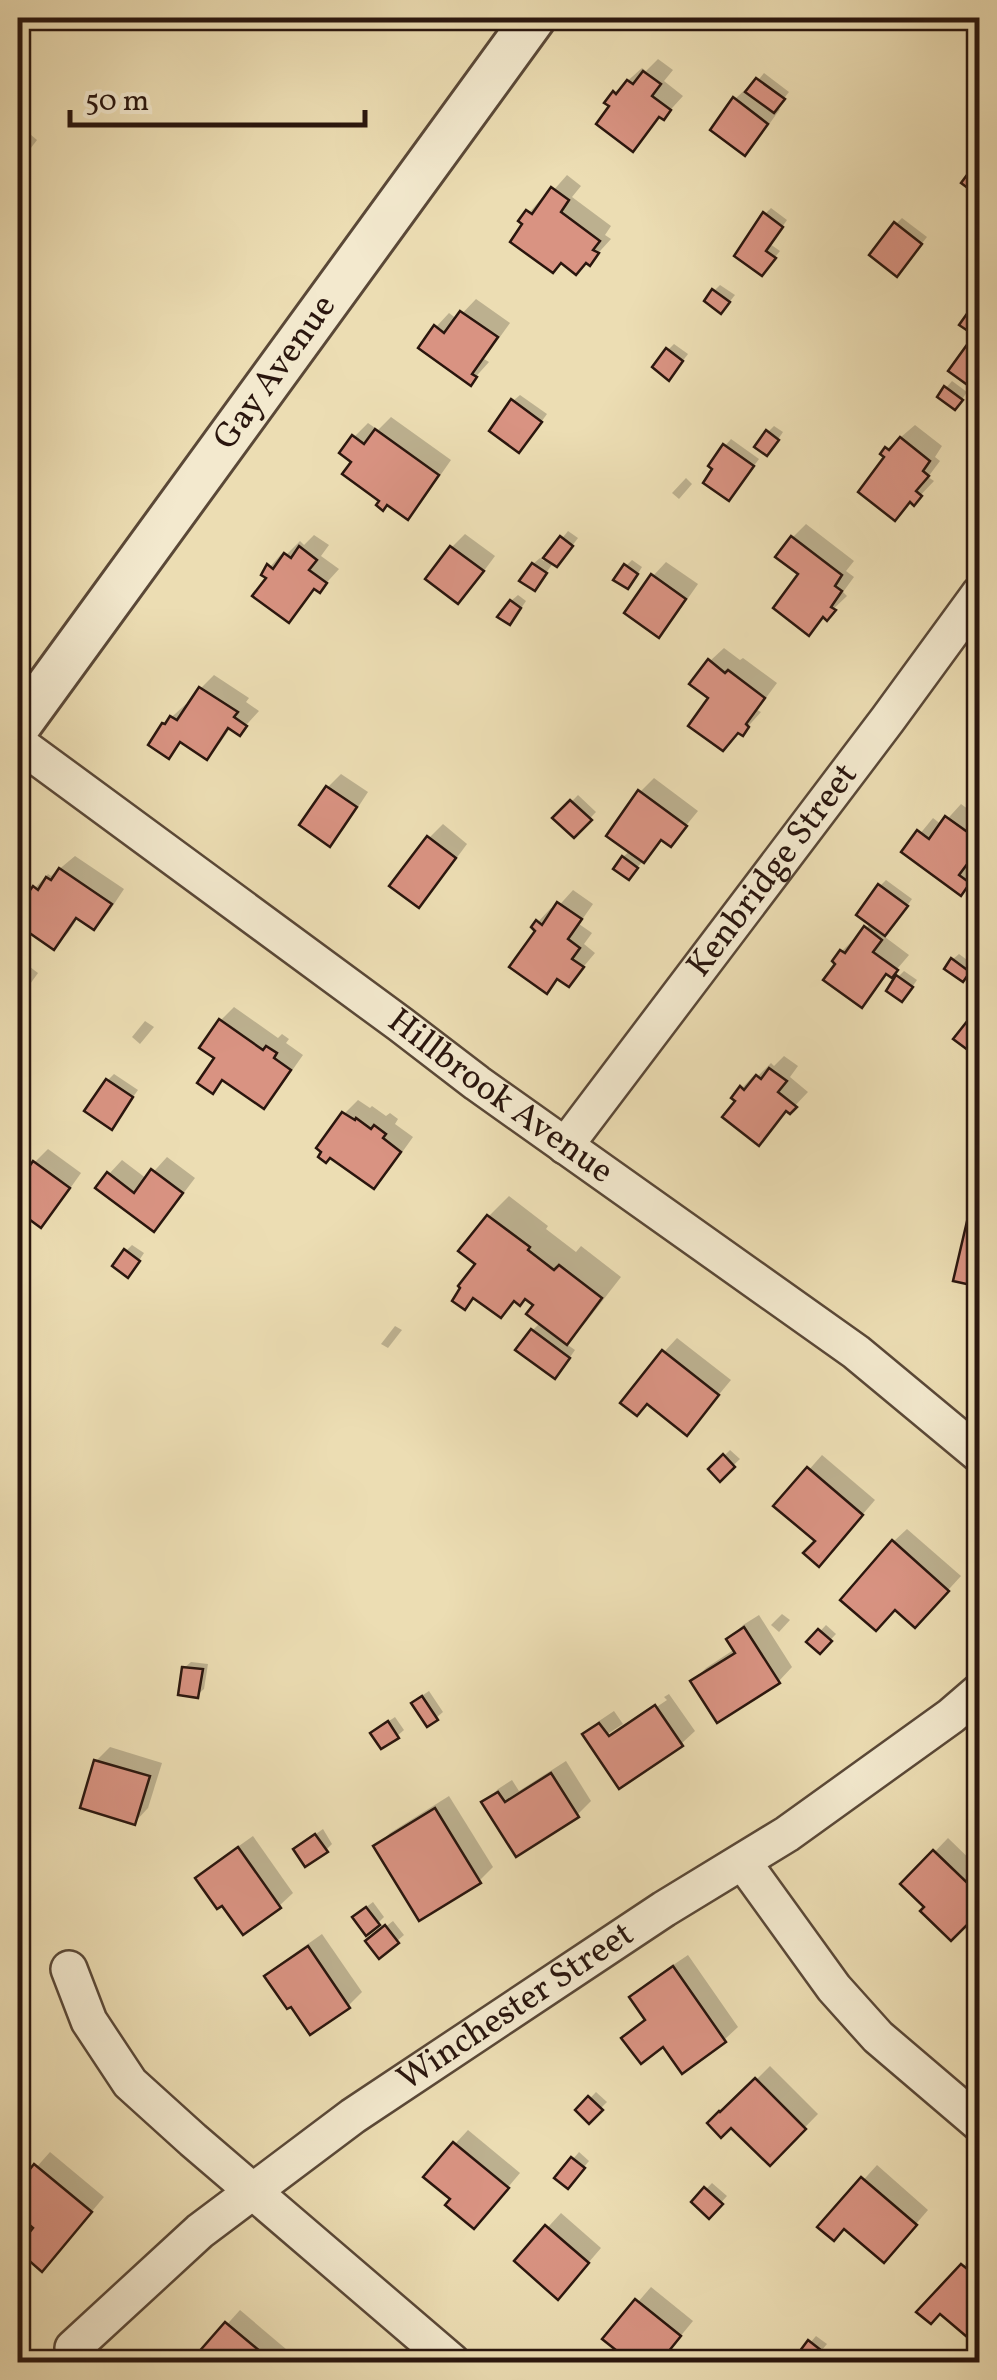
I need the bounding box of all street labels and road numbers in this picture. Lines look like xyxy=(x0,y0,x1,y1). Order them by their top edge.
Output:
street label: Gay Avenue xyxy=(203,285,349,460)
street label: Kenbridge Street xyxy=(676,754,870,988)
street label: Hillbrook Avenue xyxy=(377,998,622,1196)
street label: Winchester Street xyxy=(388,1911,644,2104)

